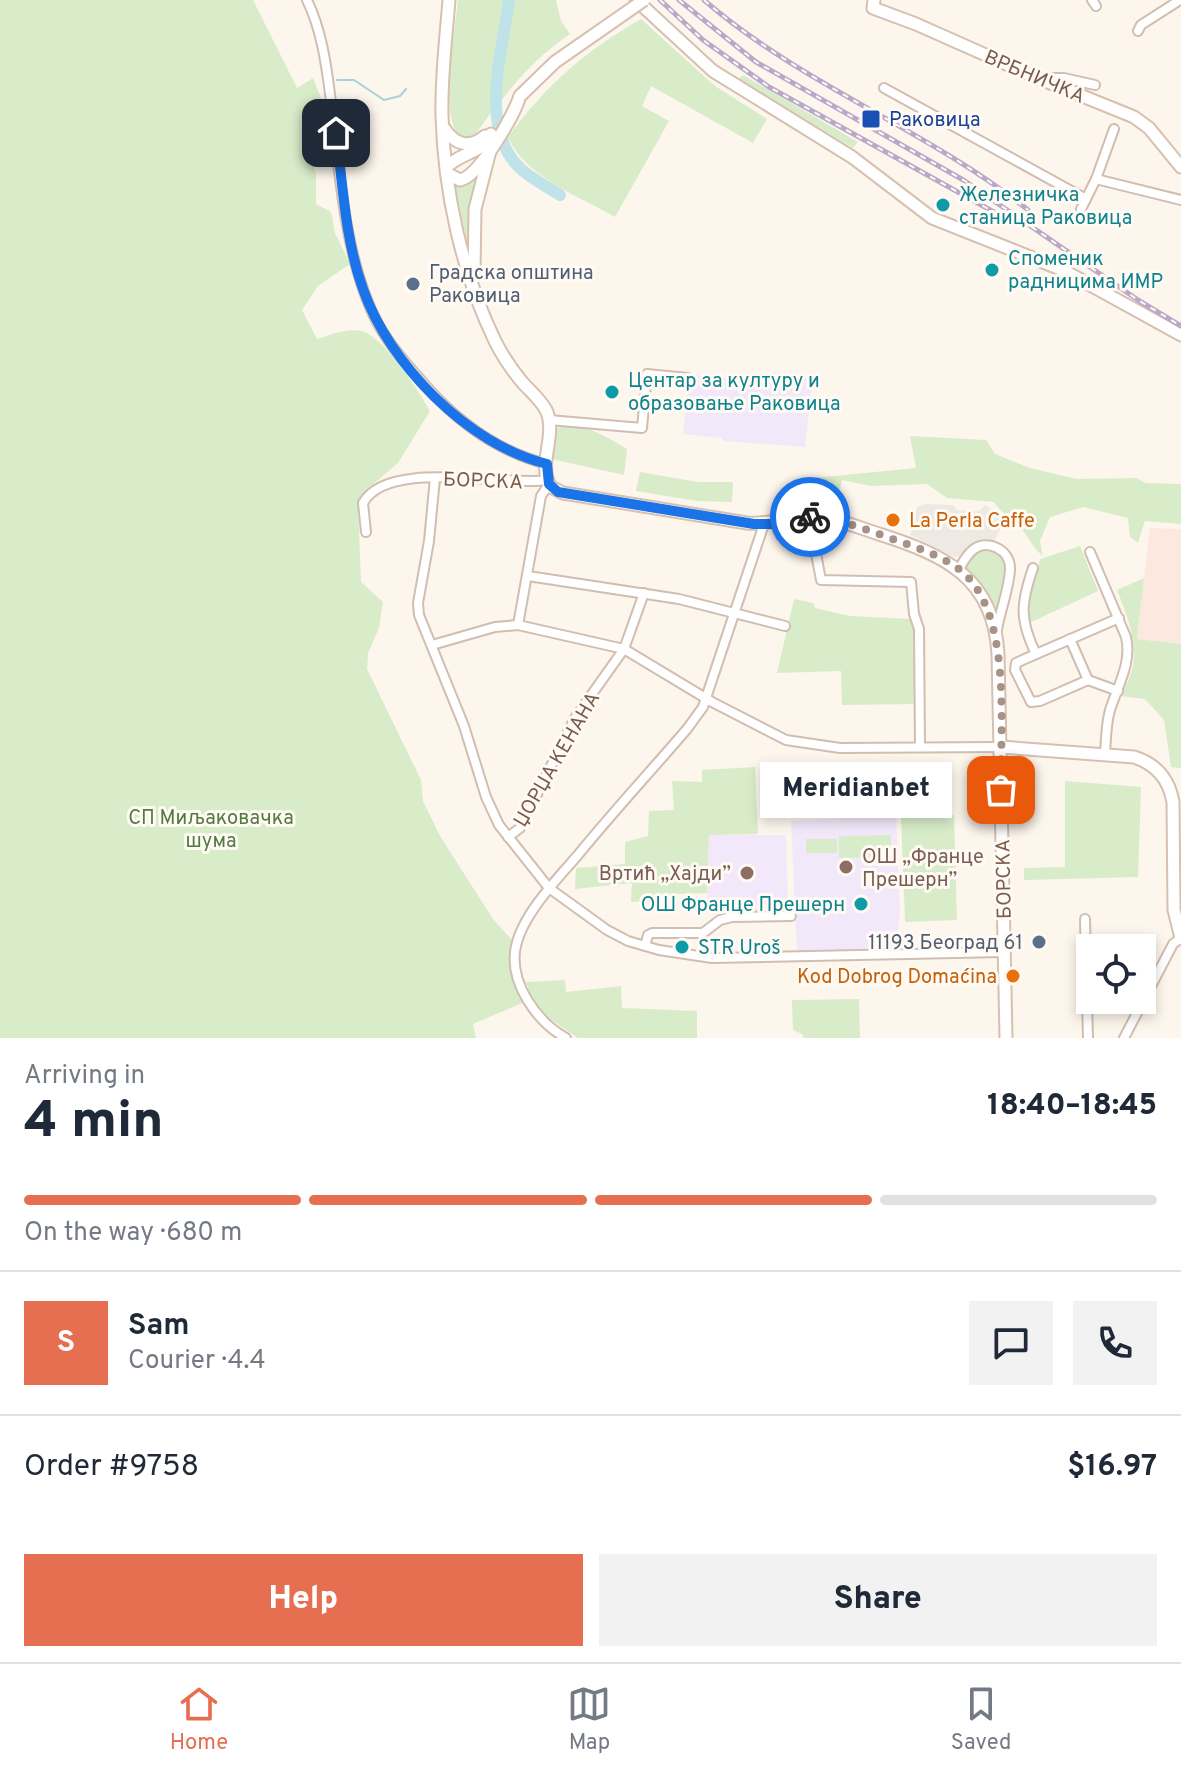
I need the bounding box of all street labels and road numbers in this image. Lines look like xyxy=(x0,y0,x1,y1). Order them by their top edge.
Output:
street label: ВРБНИЧКА xyxy=(980,45,1089,111)
street label: БОРСКА xyxy=(442,468,523,496)
street label: ЏОРЏА КЕНАНА xyxy=(509,688,607,832)
street label: БОРСКА xyxy=(991,839,1019,919)

